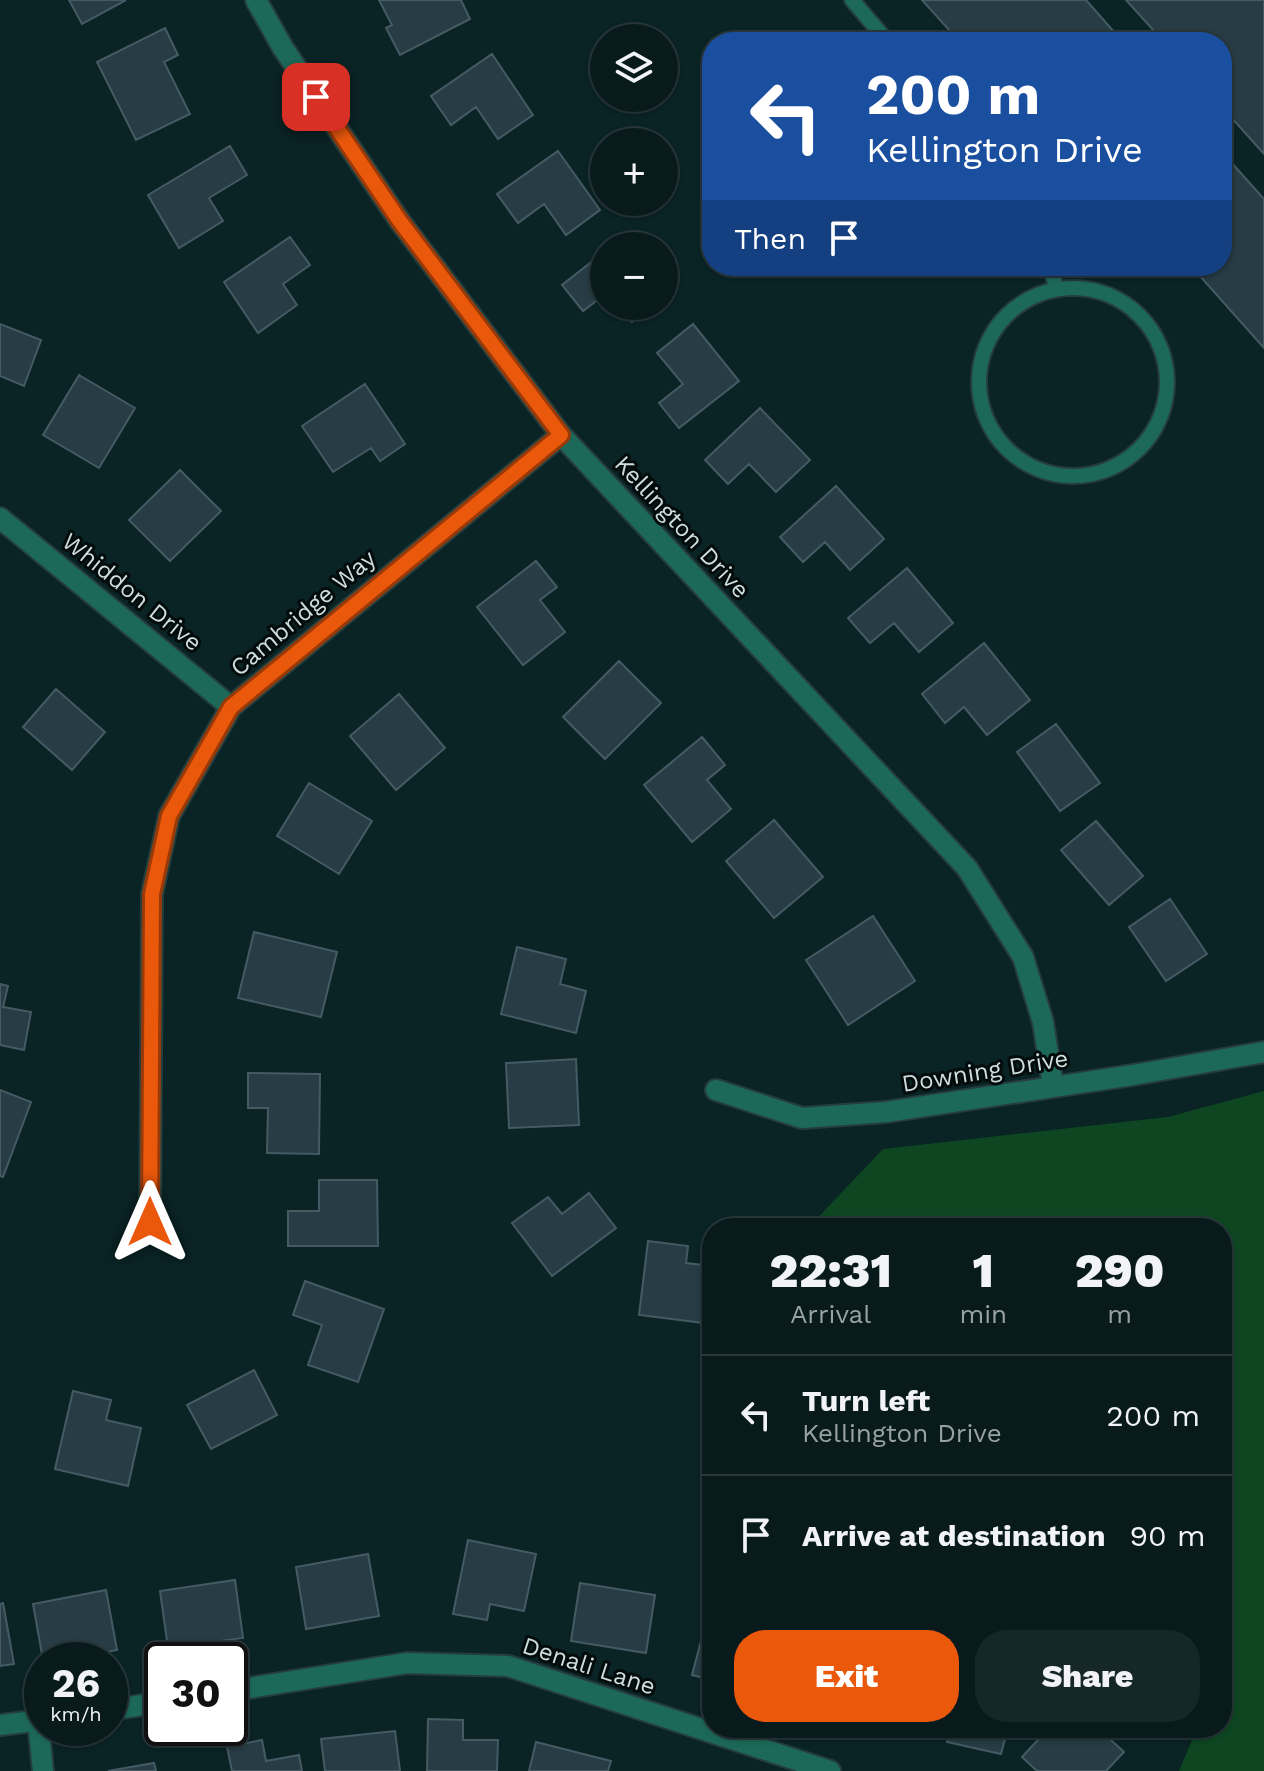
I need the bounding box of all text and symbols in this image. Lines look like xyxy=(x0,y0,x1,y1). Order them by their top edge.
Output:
map controls xyxy=(590,24,678,320)
button: layers xyxy=(590,24,678,112)
text: 200 m xyxy=(866,62,1040,128)
pin xyxy=(282,63,350,131)
icon: left xyxy=(734,64,838,168)
icon: arrive xyxy=(294,75,338,119)
button: + xyxy=(590,128,678,216)
text: Kellington Drive xyxy=(866,129,1143,171)
icon: arrive xyxy=(822,216,866,260)
text: Then xyxy=(734,221,806,256)
button: − xyxy=(590,232,678,320)
street label: Kellington Drive xyxy=(609,450,755,604)
street label: Whiddon Drive xyxy=(57,527,207,657)
street label: Cambridge Way xyxy=(225,544,382,682)
street label: Downing Drive xyxy=(900,1044,1070,1098)
position arrow xyxy=(108,1180,192,1264)
text: 22:31 xyxy=(770,1242,892,1299)
text: 1 xyxy=(973,1242,994,1299)
text: 290 xyxy=(1075,1242,1164,1299)
text: Arrival xyxy=(790,1299,871,1329)
text: min xyxy=(959,1299,1007,1329)
text: m xyxy=(1107,1299,1132,1329)
text: Turn left xyxy=(802,1383,930,1418)
icon: left xyxy=(734,1393,778,1437)
text: 200 m xyxy=(1106,1398,1200,1433)
text: Kellington Drive xyxy=(802,1418,1002,1448)
icon: arrive xyxy=(734,1513,778,1557)
text: Arrive at destination xyxy=(802,1518,1106,1553)
text: 90 m xyxy=(1130,1518,1206,1553)
button: Exit xyxy=(734,1630,959,1722)
button: Share xyxy=(975,1630,1200,1722)
street label: Denali Lane xyxy=(519,1631,659,1701)
speed limit sign: 30 xyxy=(144,1642,248,1746)
text: 26 xyxy=(52,1660,100,1707)
text: km/h xyxy=(50,1702,102,1726)

